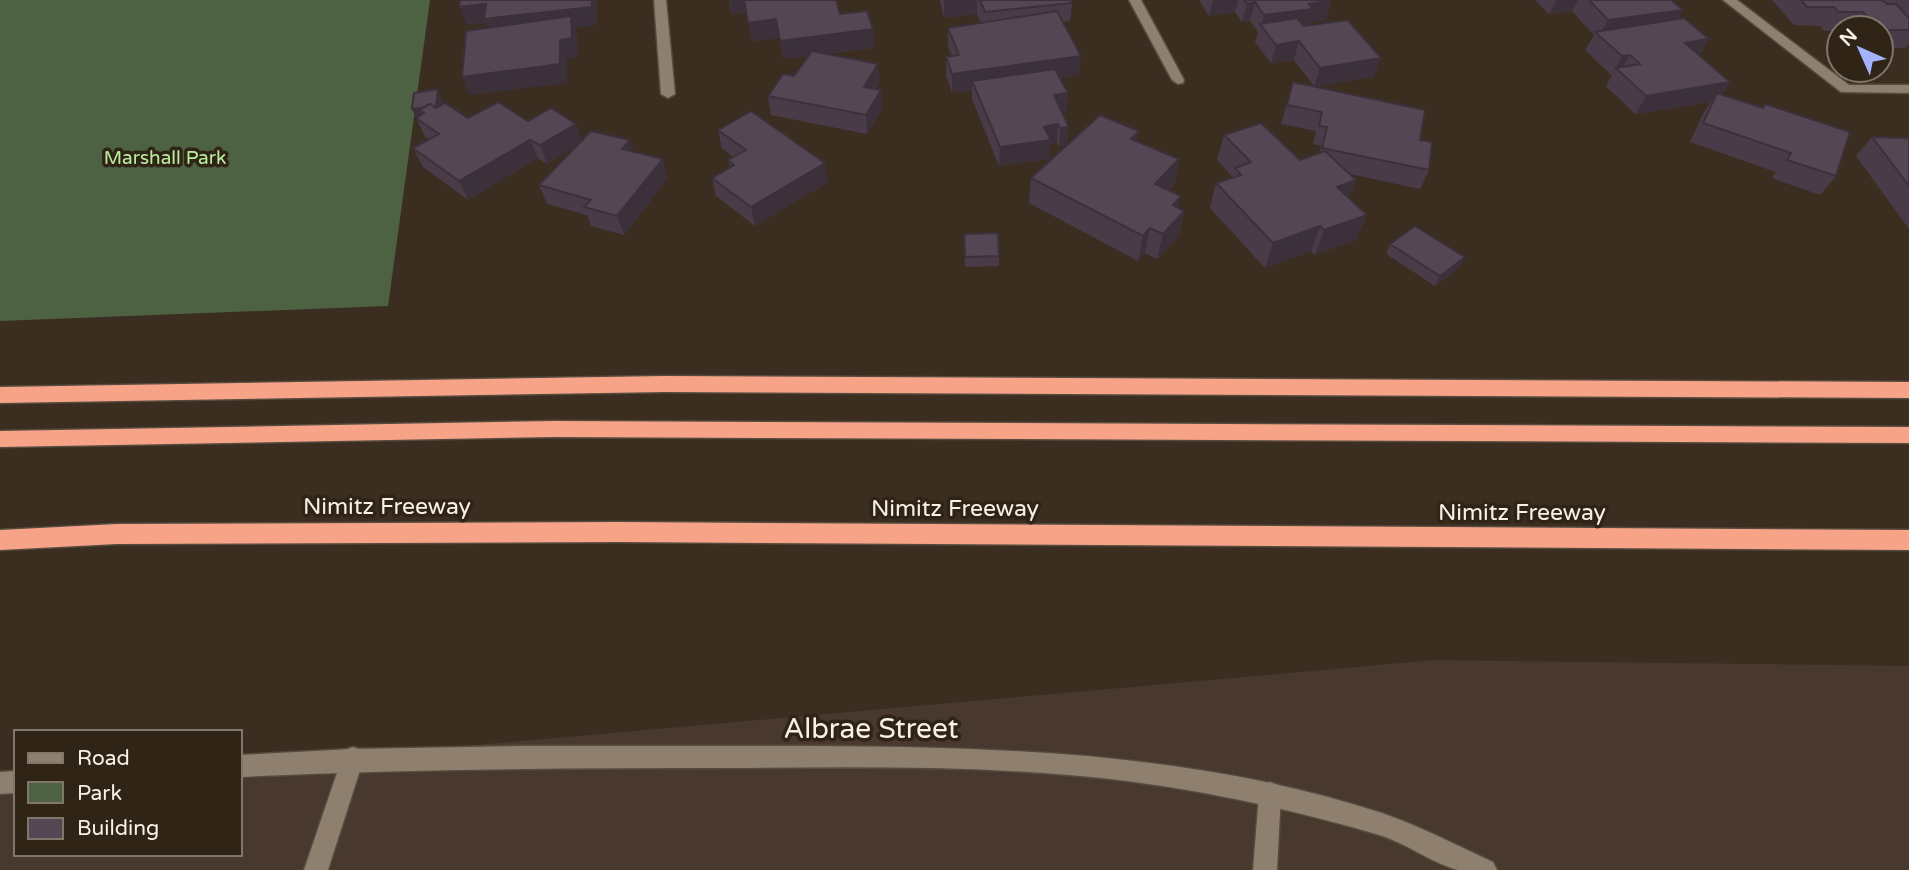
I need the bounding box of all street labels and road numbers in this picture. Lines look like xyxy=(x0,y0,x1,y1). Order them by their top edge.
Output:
street label: Nimitz Freeway xyxy=(303,493,471,521)
street label: Nimitz Freeway xyxy=(871,495,1039,523)
street label: Nimitz Freeway xyxy=(1438,499,1606,527)
street label: Albrae Street xyxy=(784,712,959,746)

